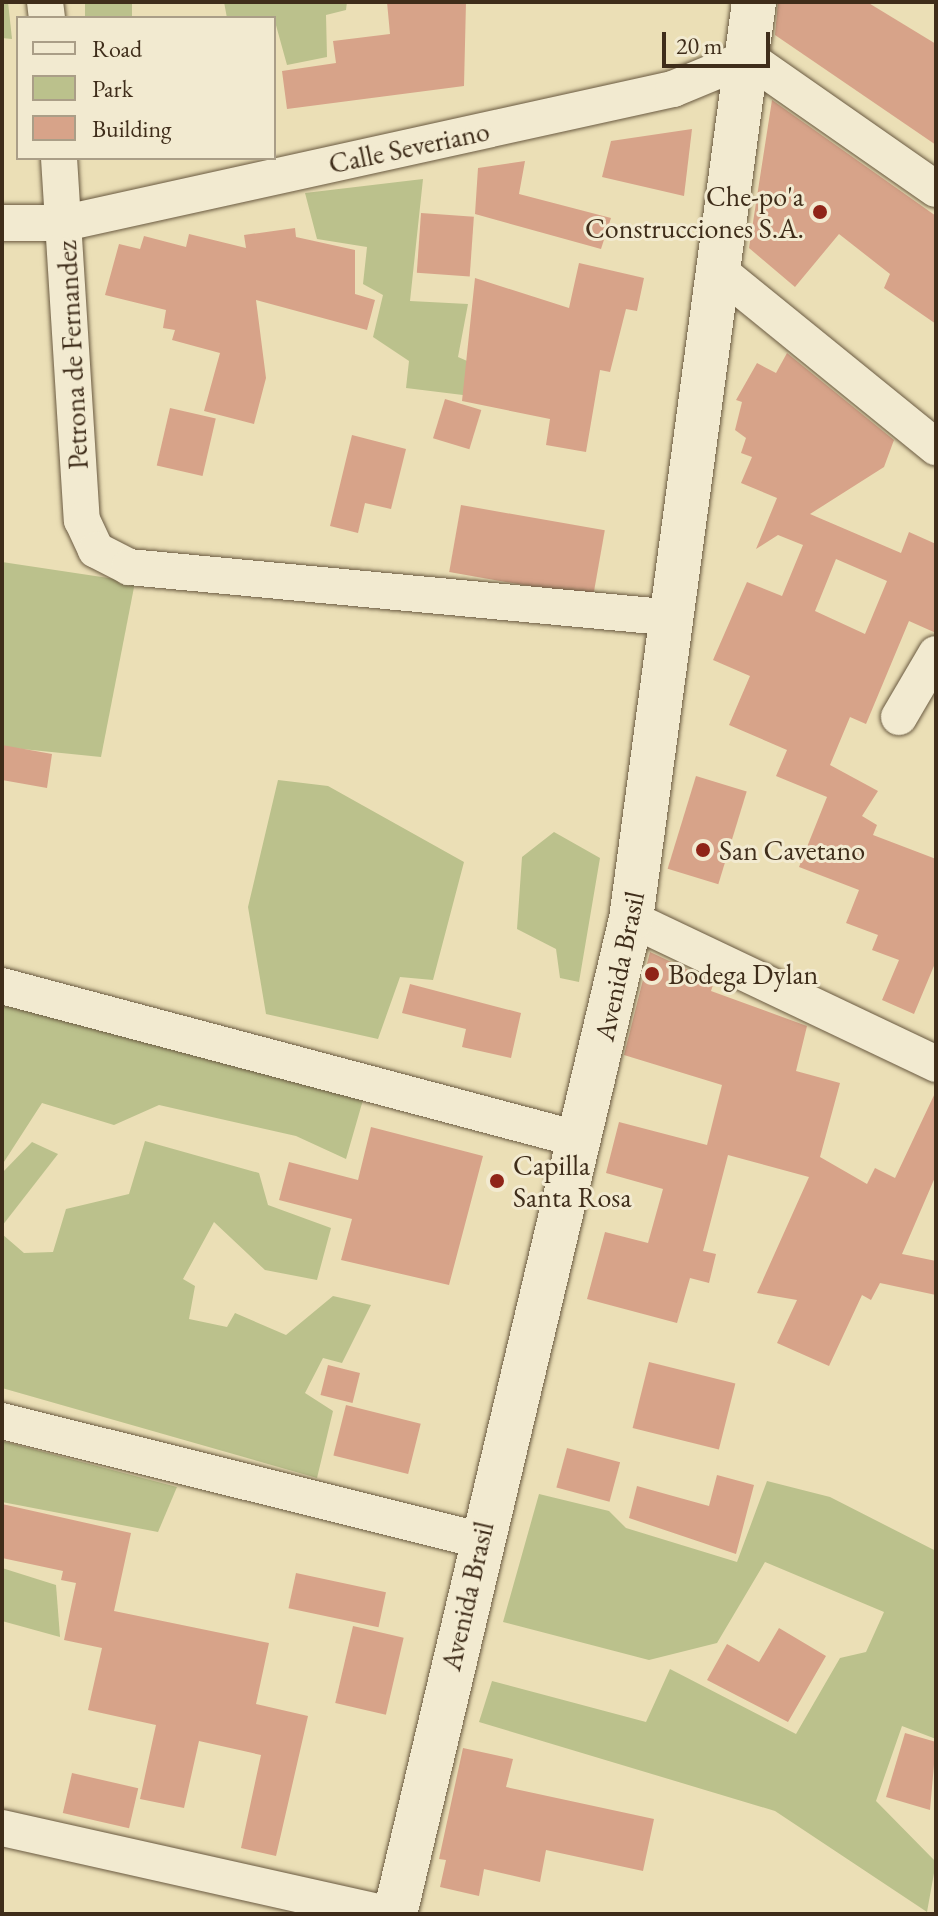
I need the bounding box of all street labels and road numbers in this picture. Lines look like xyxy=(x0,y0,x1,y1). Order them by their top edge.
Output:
street label: Calle Severiano xyxy=(326,114,492,180)
street label: Petrona de Fernandez xyxy=(49,240,95,470)
street label: Avenida Brasil xyxy=(587,888,651,1044)
street label: Avenida Brasil xyxy=(434,1518,500,1674)

